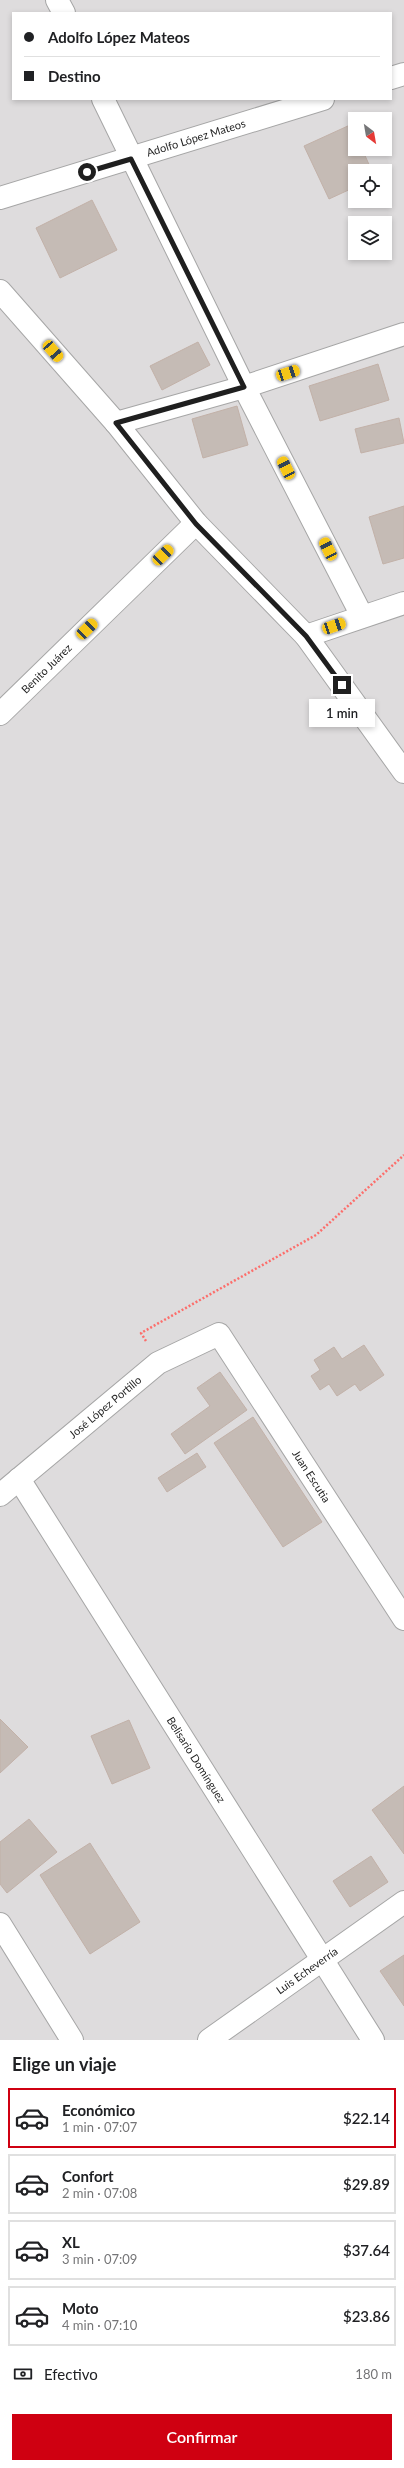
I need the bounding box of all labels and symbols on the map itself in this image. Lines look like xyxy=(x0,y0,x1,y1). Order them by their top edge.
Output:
north arrow xyxy=(348,112,392,156)
street label: Adolfo López Mateos xyxy=(145,116,247,159)
route start xyxy=(78,163,96,181)
car xyxy=(41,338,65,364)
car xyxy=(275,364,301,382)
car xyxy=(275,455,297,481)
car xyxy=(317,536,339,562)
car xyxy=(150,542,176,568)
car xyxy=(74,616,100,642)
car xyxy=(321,616,347,636)
street label: Benito Juárez xyxy=(18,641,74,696)
route end xyxy=(333,676,351,694)
callout: 1 min xyxy=(309,699,375,727)
street label: José López Portillo xyxy=(66,1373,144,1441)
street label: Juan Escutia xyxy=(290,1447,333,1505)
street label: Belisario Domínguez xyxy=(165,1714,229,1805)
street label: Luis Echeverría xyxy=(273,1944,340,1996)

